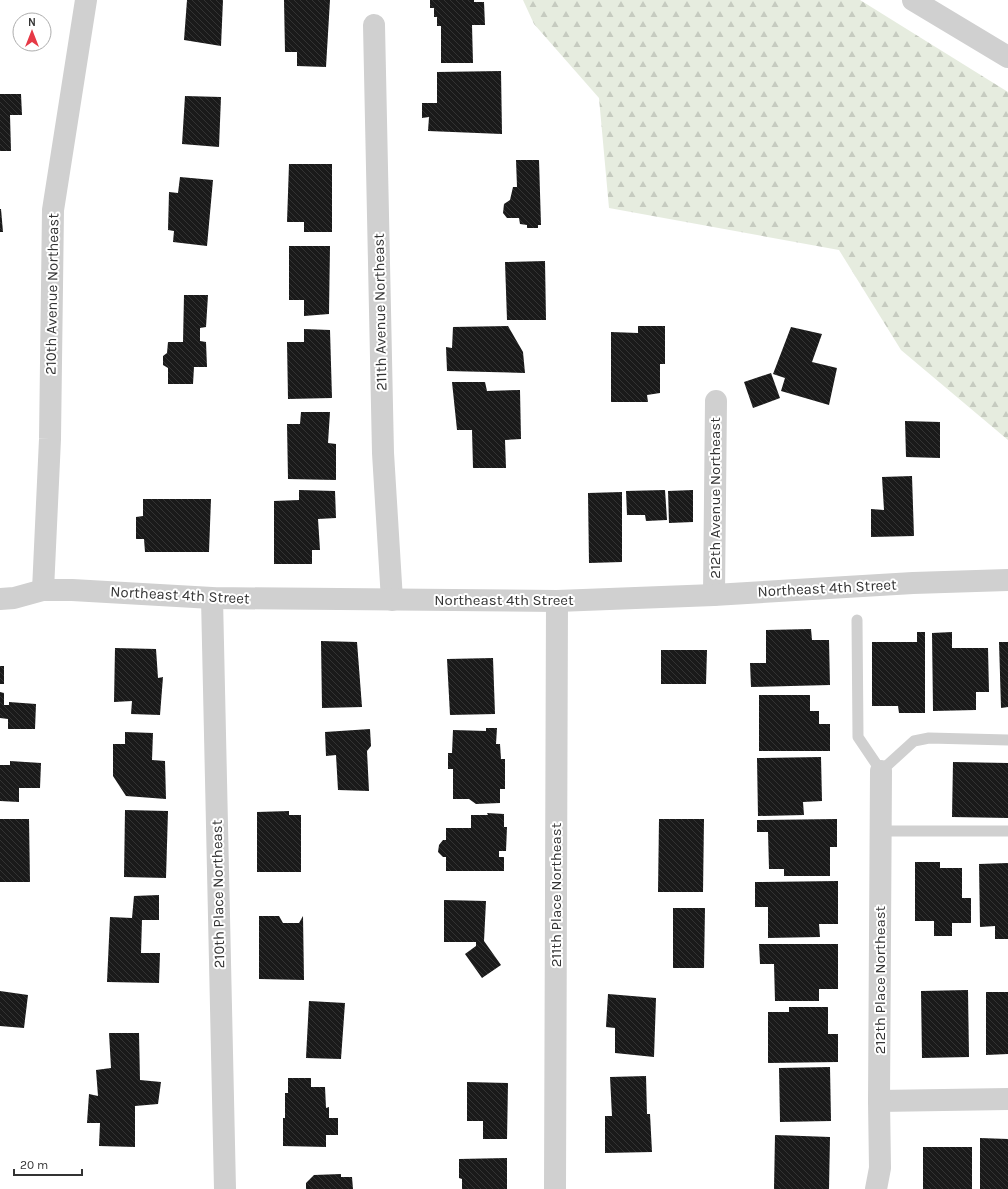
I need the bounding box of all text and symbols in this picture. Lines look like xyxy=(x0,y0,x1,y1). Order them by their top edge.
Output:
north arrow xyxy=(12,12,52,52)
text: N xyxy=(28,16,36,29)
street label: 210th Avenue Northeast xyxy=(42,213,62,375)
street label: 211th Avenue Northeast xyxy=(370,233,390,391)
street label: 212th Avenue Northeast xyxy=(706,417,724,579)
street label: Northeast 4th Street xyxy=(757,575,897,601)
street label: Northeast 4th Street xyxy=(110,582,250,608)
street label: Northeast 4th Street xyxy=(434,591,574,609)
street label: 210th Place Northeast xyxy=(208,819,228,968)
street label: 211th Place Northeast xyxy=(547,822,565,967)
street label: 212th Place Northeast xyxy=(871,905,889,1054)
scale bar xyxy=(14,1151,82,1177)
text: 20 m xyxy=(20,1158,48,1172)

